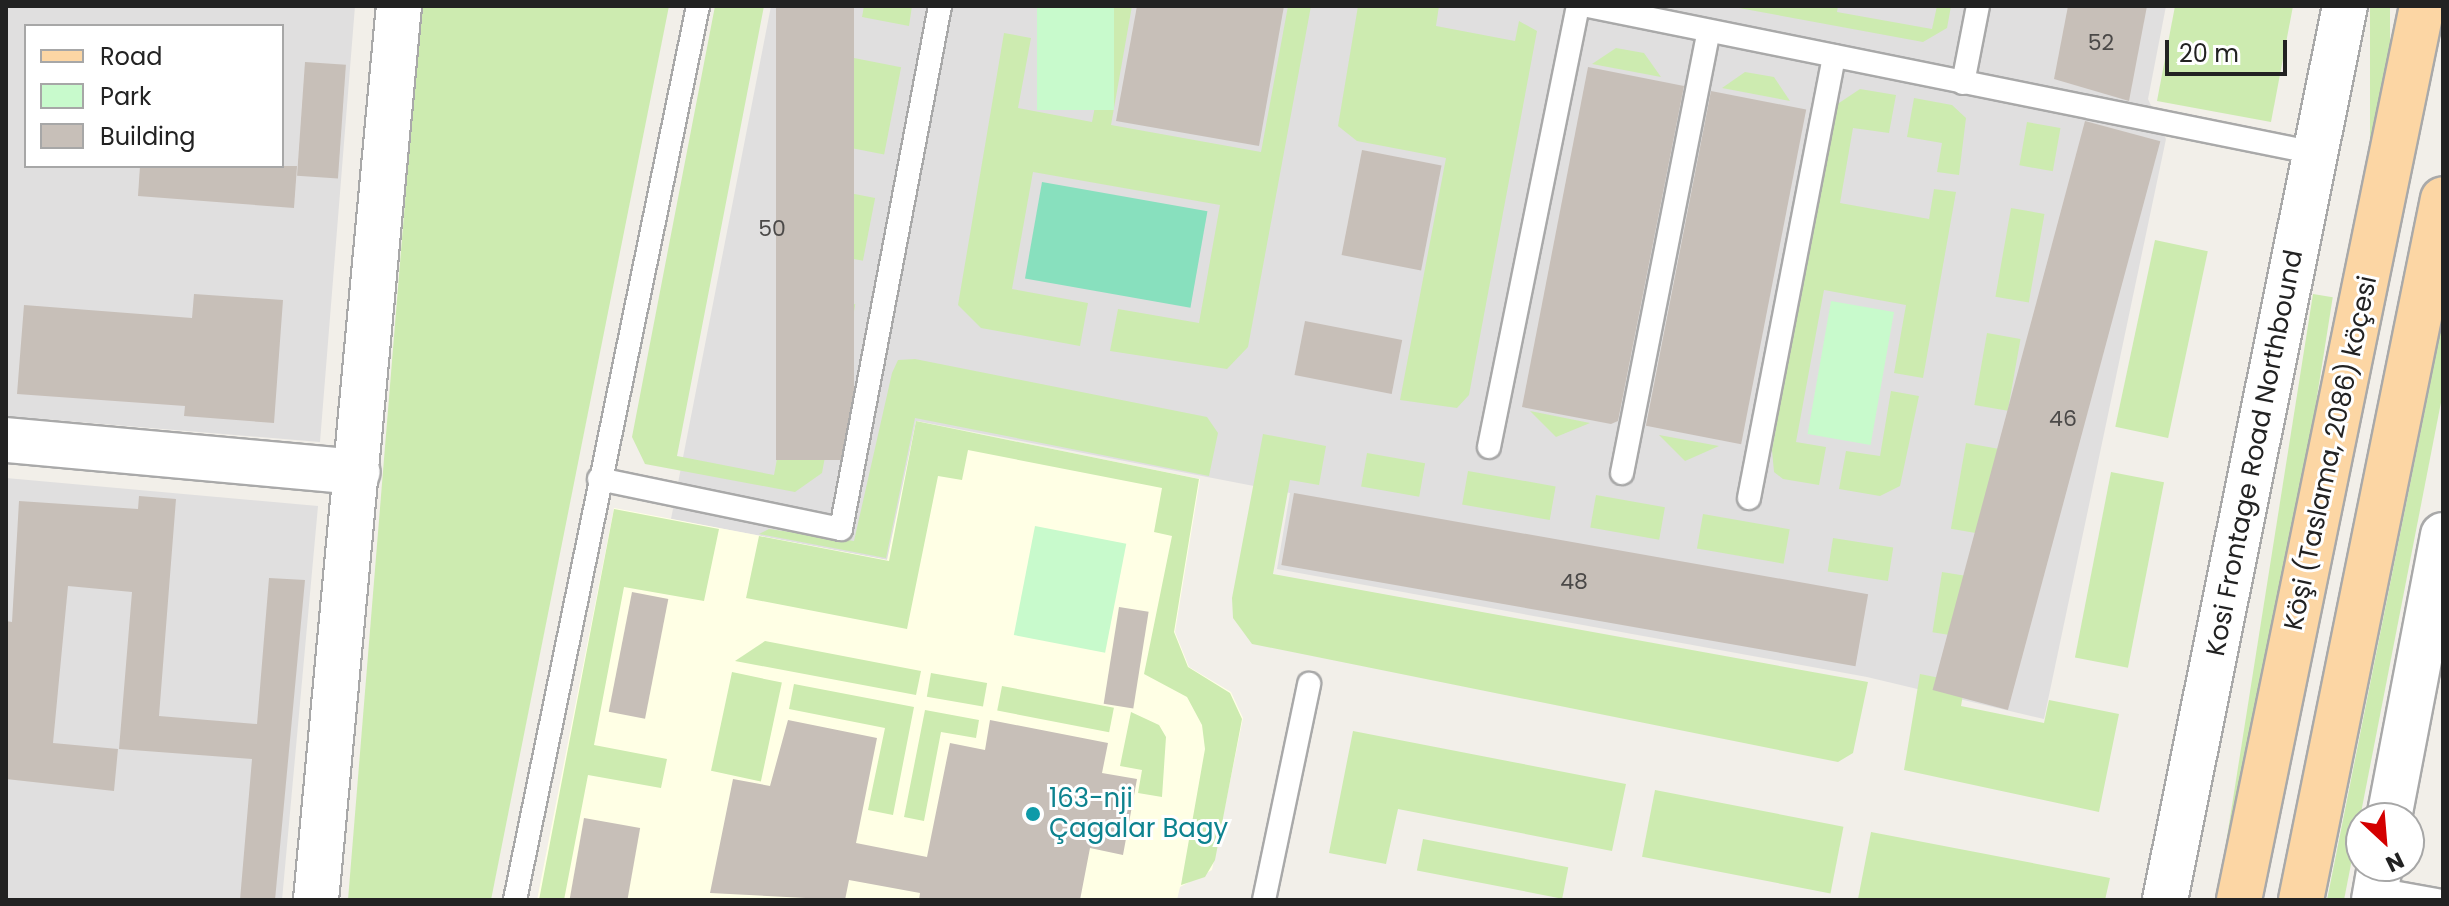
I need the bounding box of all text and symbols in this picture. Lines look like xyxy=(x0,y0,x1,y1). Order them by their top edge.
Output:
legend xyxy=(24,24,284,168)
scale bar xyxy=(2169,24,2291,74)
house number: 52 xyxy=(2088,30,2114,56)
text: 20 m xyxy=(2179,37,2239,70)
text: Road xyxy=(100,40,162,73)
text: Park xyxy=(100,80,151,113)
text: Building xyxy=(100,120,196,153)
house number: 50 xyxy=(758,216,786,242)
street label: Kosi Frontage Road Northbound xyxy=(2200,247,2310,659)
street label: Köşi (Taslama, 2086) köçesi xyxy=(2278,273,2384,633)
house number: 46 xyxy=(2049,406,2077,432)
house number: 48 xyxy=(1560,569,1588,595)
place label: 163-nji Çagalar Bagy xyxy=(1049,783,1228,844)
north arrow xyxy=(2345,802,2425,882)
marker: 163-nji Çagalar Bagy xyxy=(1024,805,1042,823)
text: N xyxy=(2381,845,2409,880)

